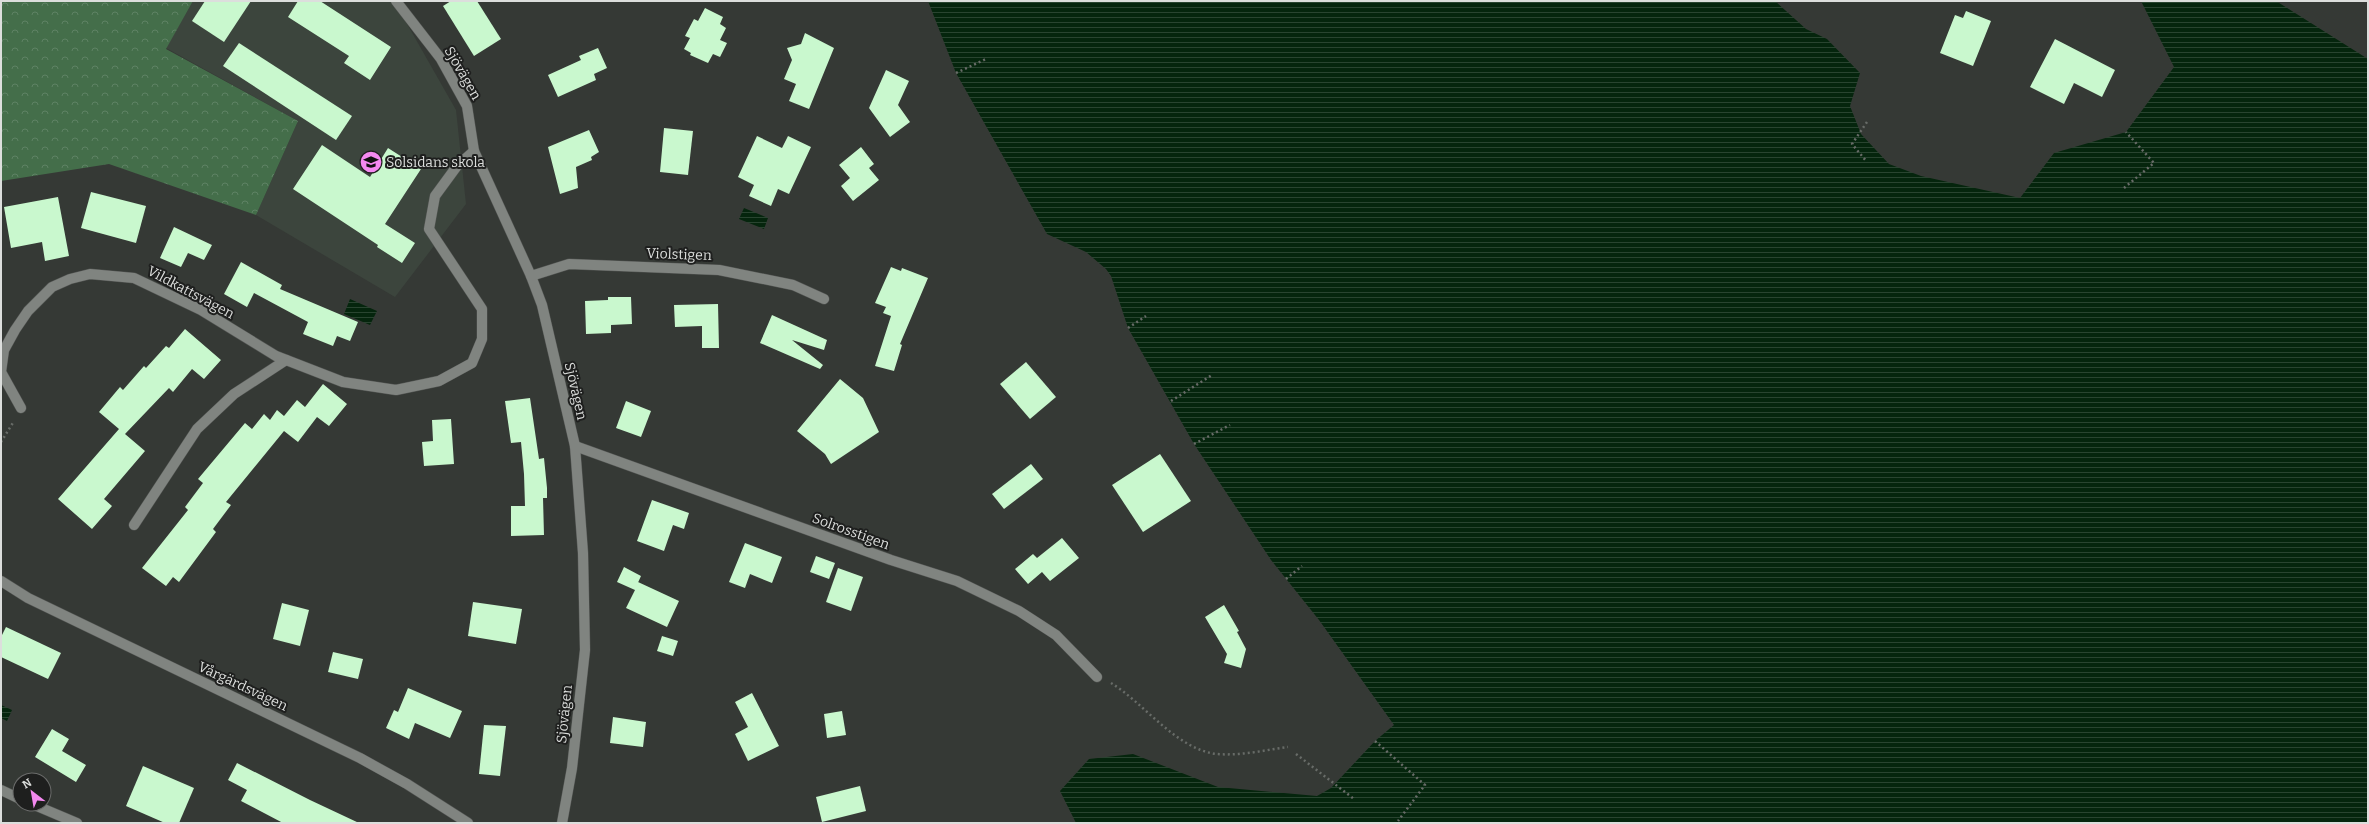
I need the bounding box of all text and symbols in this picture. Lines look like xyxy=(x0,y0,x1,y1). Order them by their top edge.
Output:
street label: Sjövägen xyxy=(441,44,485,103)
school or university icon: Solsidans skola xyxy=(358,149,384,175)
place label: Solsidans skola xyxy=(386,154,485,171)
street label: Violstigen xyxy=(646,245,712,264)
street label: Vildkattsvägen xyxy=(144,262,237,323)
street label: Sjövägen xyxy=(561,361,590,422)
street label: Solrosstigen xyxy=(810,510,892,553)
street label: Vårgärdsvägen xyxy=(195,658,290,715)
street label: Sjövägen xyxy=(553,684,576,744)
north arrow xyxy=(12,772,52,812)
text: N xyxy=(20,776,35,792)

